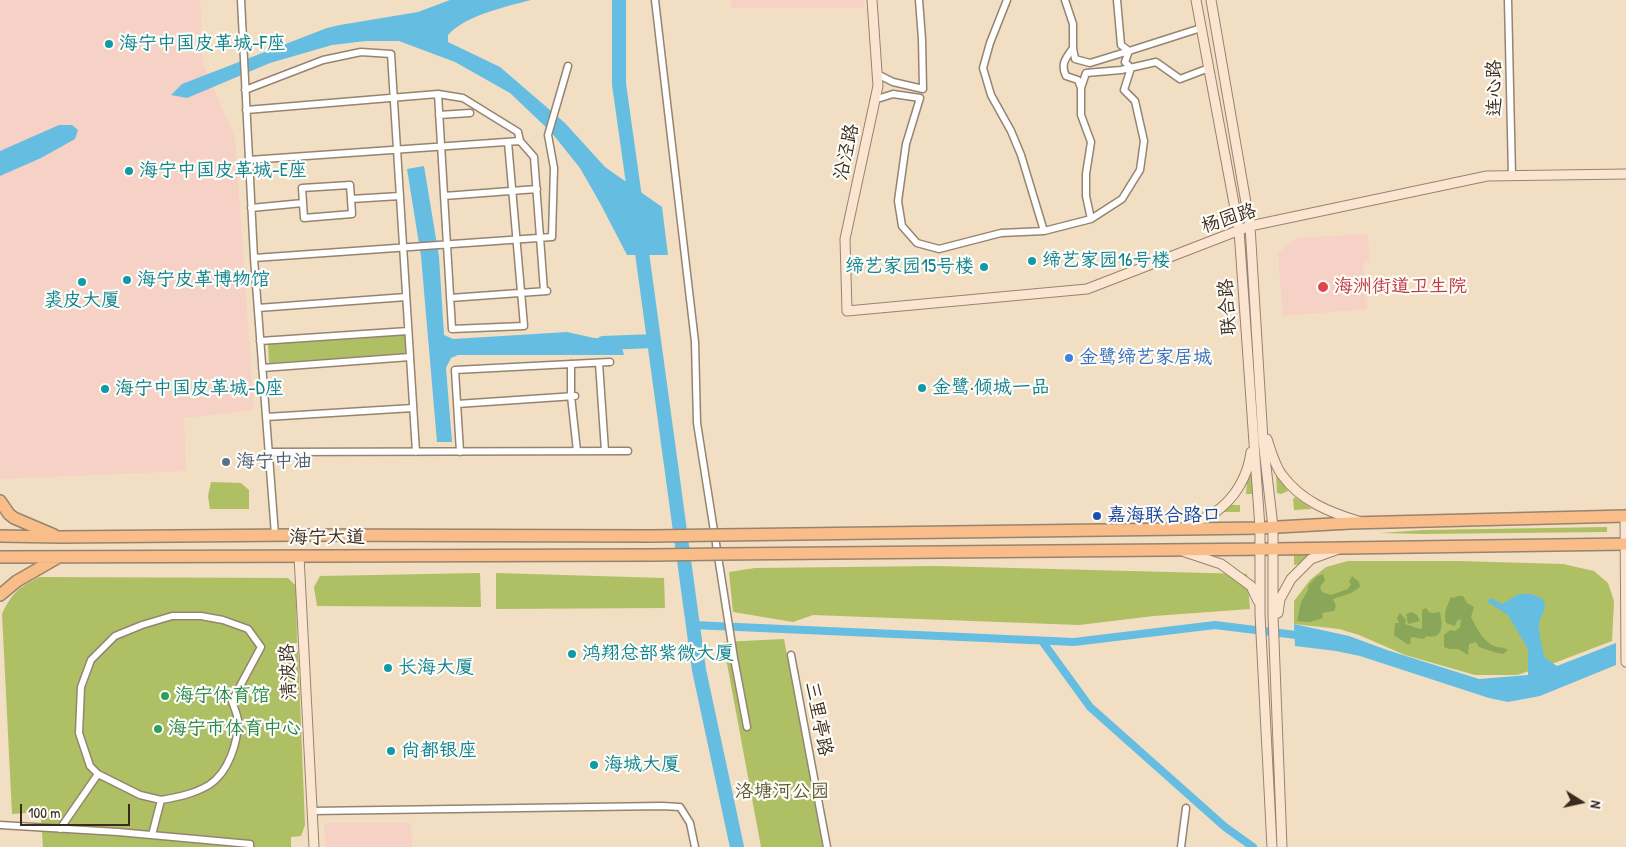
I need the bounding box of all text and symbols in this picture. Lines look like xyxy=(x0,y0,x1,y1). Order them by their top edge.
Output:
place label: 海宁中国皮革城-F座 xyxy=(119,33,286,55)
marker: 海宁中国皮革城-F座 xyxy=(103,38,115,50)
street label: 连心路 xyxy=(1483,59,1507,117)
street label: 沿泾路 xyxy=(830,122,864,182)
place label: 海宁中国皮革城-E座 xyxy=(139,160,307,182)
marker: 海宁中国皮革城-E座 xyxy=(123,165,135,177)
street label: 杨园路 xyxy=(1198,199,1260,239)
place label: 缔艺家园16号楼 xyxy=(1042,250,1170,272)
marker: 缔艺家园16号楼 xyxy=(1026,255,1038,267)
place label: 缔艺家园15号楼 xyxy=(845,256,974,278)
marker: 缔艺家园15号楼 xyxy=(978,261,990,273)
place label: 海宁皮革博物馆 xyxy=(137,269,270,291)
marker: 海宁皮革博物馆 xyxy=(121,274,133,286)
marker: 裘皮大厦 xyxy=(76,276,88,288)
place label: 海洲街道卫生院 xyxy=(1334,276,1467,298)
street label: 联合路 xyxy=(1215,278,1241,336)
marker: 海洲街道卫生院 xyxy=(1316,280,1330,294)
place label: 裘皮大厦 xyxy=(44,290,120,312)
place label: 金鹭缔艺家居城 xyxy=(1079,347,1212,369)
marker: 金鹭缔艺家居城 xyxy=(1063,352,1075,364)
place label: 金鹭·倾城一品 xyxy=(932,377,1050,399)
place label: 海宁中国皮革城-D座 xyxy=(115,378,284,400)
marker: 金鹭·倾城一品 xyxy=(916,382,928,394)
marker: 海宁中国皮革城-D座 xyxy=(99,383,111,395)
place label: 海宁中油 xyxy=(236,451,312,473)
marker: 海宁中油 xyxy=(220,456,232,468)
place label: 嘉海联合路口 xyxy=(1107,505,1221,527)
marker: 嘉海联合路口 xyxy=(1091,510,1103,522)
street label: 海宁大道 xyxy=(289,527,365,549)
street label: 清波路 xyxy=(276,643,302,701)
place label: 鸿翔总部紫微大厦 xyxy=(582,643,734,665)
marker: 鸿翔总部紫微大厦 xyxy=(566,648,578,660)
place label: 长海大厦 xyxy=(398,657,474,679)
marker: 长海大厦 xyxy=(382,662,394,674)
street label: 三里亭路 xyxy=(800,680,836,758)
place label: 海宁体育馆 xyxy=(175,685,270,707)
marker: 海宁体育馆 xyxy=(159,690,171,702)
place label: 海宁市体育中心 xyxy=(168,718,301,740)
marker: 海宁市体育中心 xyxy=(152,723,164,735)
place label: 尚都银座 xyxy=(401,740,477,762)
marker: 尚都银座 xyxy=(385,745,397,757)
place label: 海城大厦 xyxy=(604,754,680,776)
marker: 海城大厦 xyxy=(588,759,600,771)
north arrow xyxy=(1556,777,1606,827)
park label: 洛塘河公园 xyxy=(735,781,829,803)
scale bar xyxy=(22,794,132,826)
text: N xyxy=(1586,799,1606,810)
text: 100 m xyxy=(28,802,61,823)

